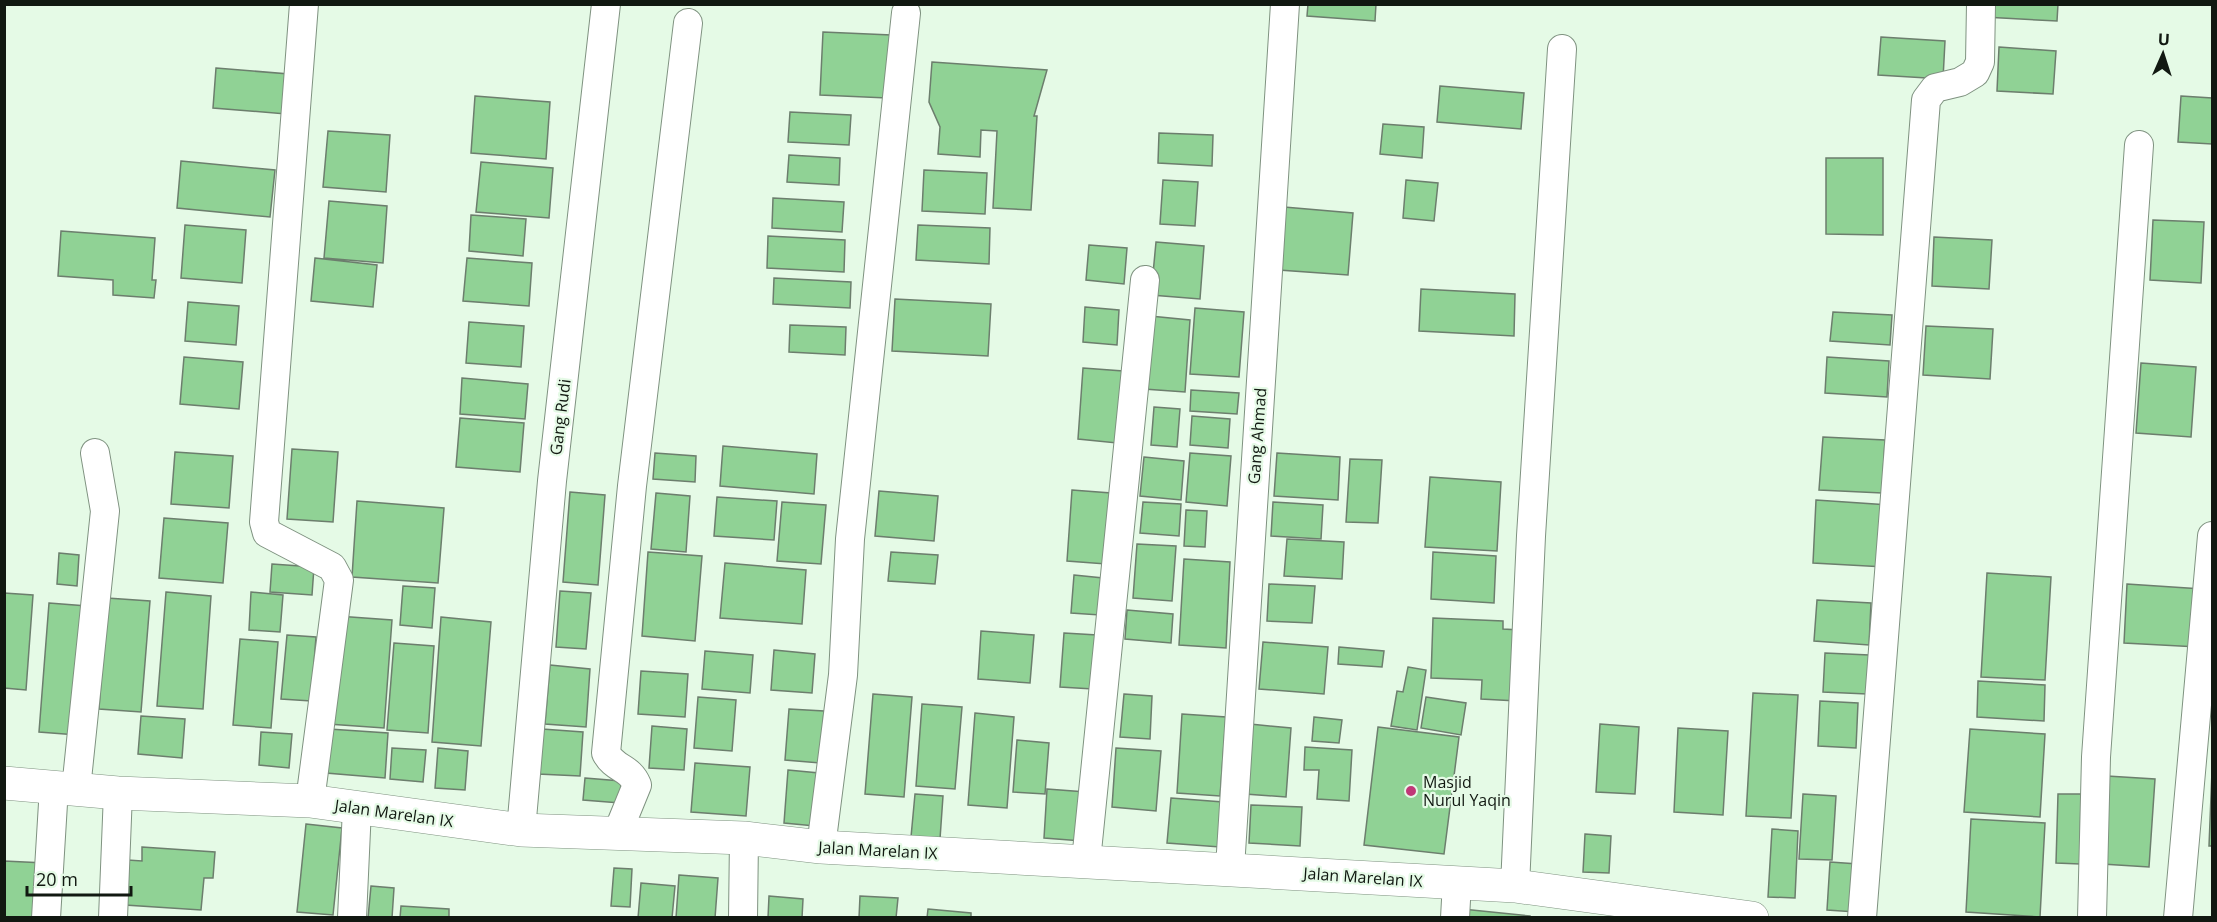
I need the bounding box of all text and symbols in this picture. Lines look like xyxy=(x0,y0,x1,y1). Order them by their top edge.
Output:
north arrow xyxy=(2133,24,2193,84)
text: U xyxy=(2157,28,2170,50)
street label: Gang Rudi xyxy=(544,378,576,456)
street label: Gang Ahmad xyxy=(1243,387,1271,485)
place label: Masjid Nurul Yaqin xyxy=(1423,771,1511,811)
marker: Masjid Nurul Yaqin xyxy=(1404,784,1418,798)
street label: Jalan Marelan IX xyxy=(331,794,455,832)
street label: Jalan Marelan IX xyxy=(816,836,939,864)
scale bar xyxy=(27,859,130,897)
street label: Jalan Marelan IX xyxy=(1301,862,1424,892)
text: 20 m xyxy=(36,867,78,891)

